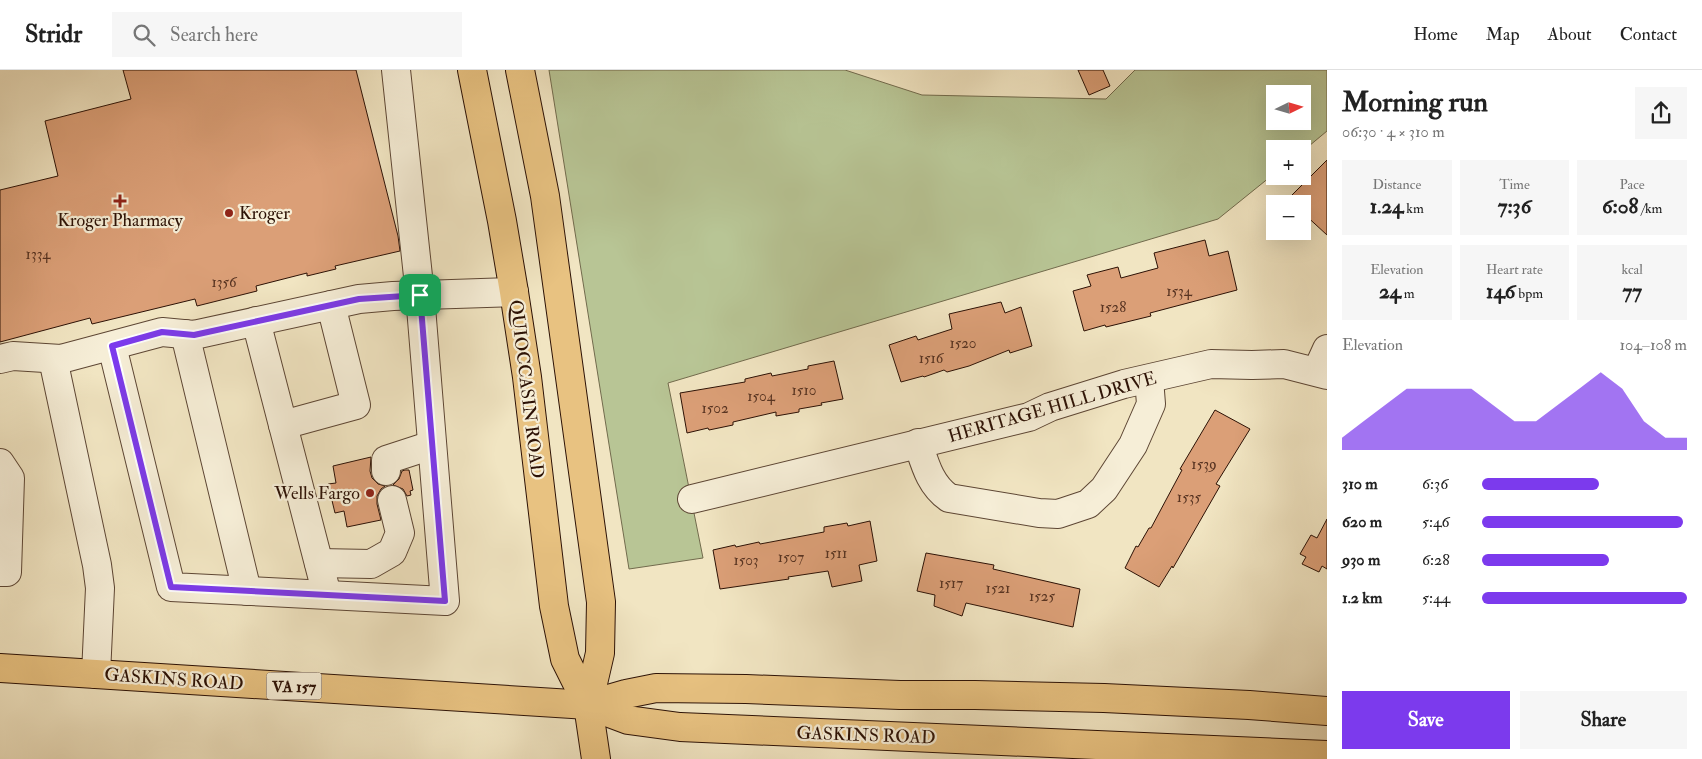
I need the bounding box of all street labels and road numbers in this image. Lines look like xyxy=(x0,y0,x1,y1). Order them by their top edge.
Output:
street label: QUIOCCASIN ROAD xyxy=(504,298,549,480)
street label: HERITAGE HILL DRIVE xyxy=(945,367,1159,448)
street label: GASKINS ROAD xyxy=(104,663,244,696)
road number: VA 157 xyxy=(266,672,322,700)
street label: GASKINS ROAD xyxy=(796,722,936,749)

